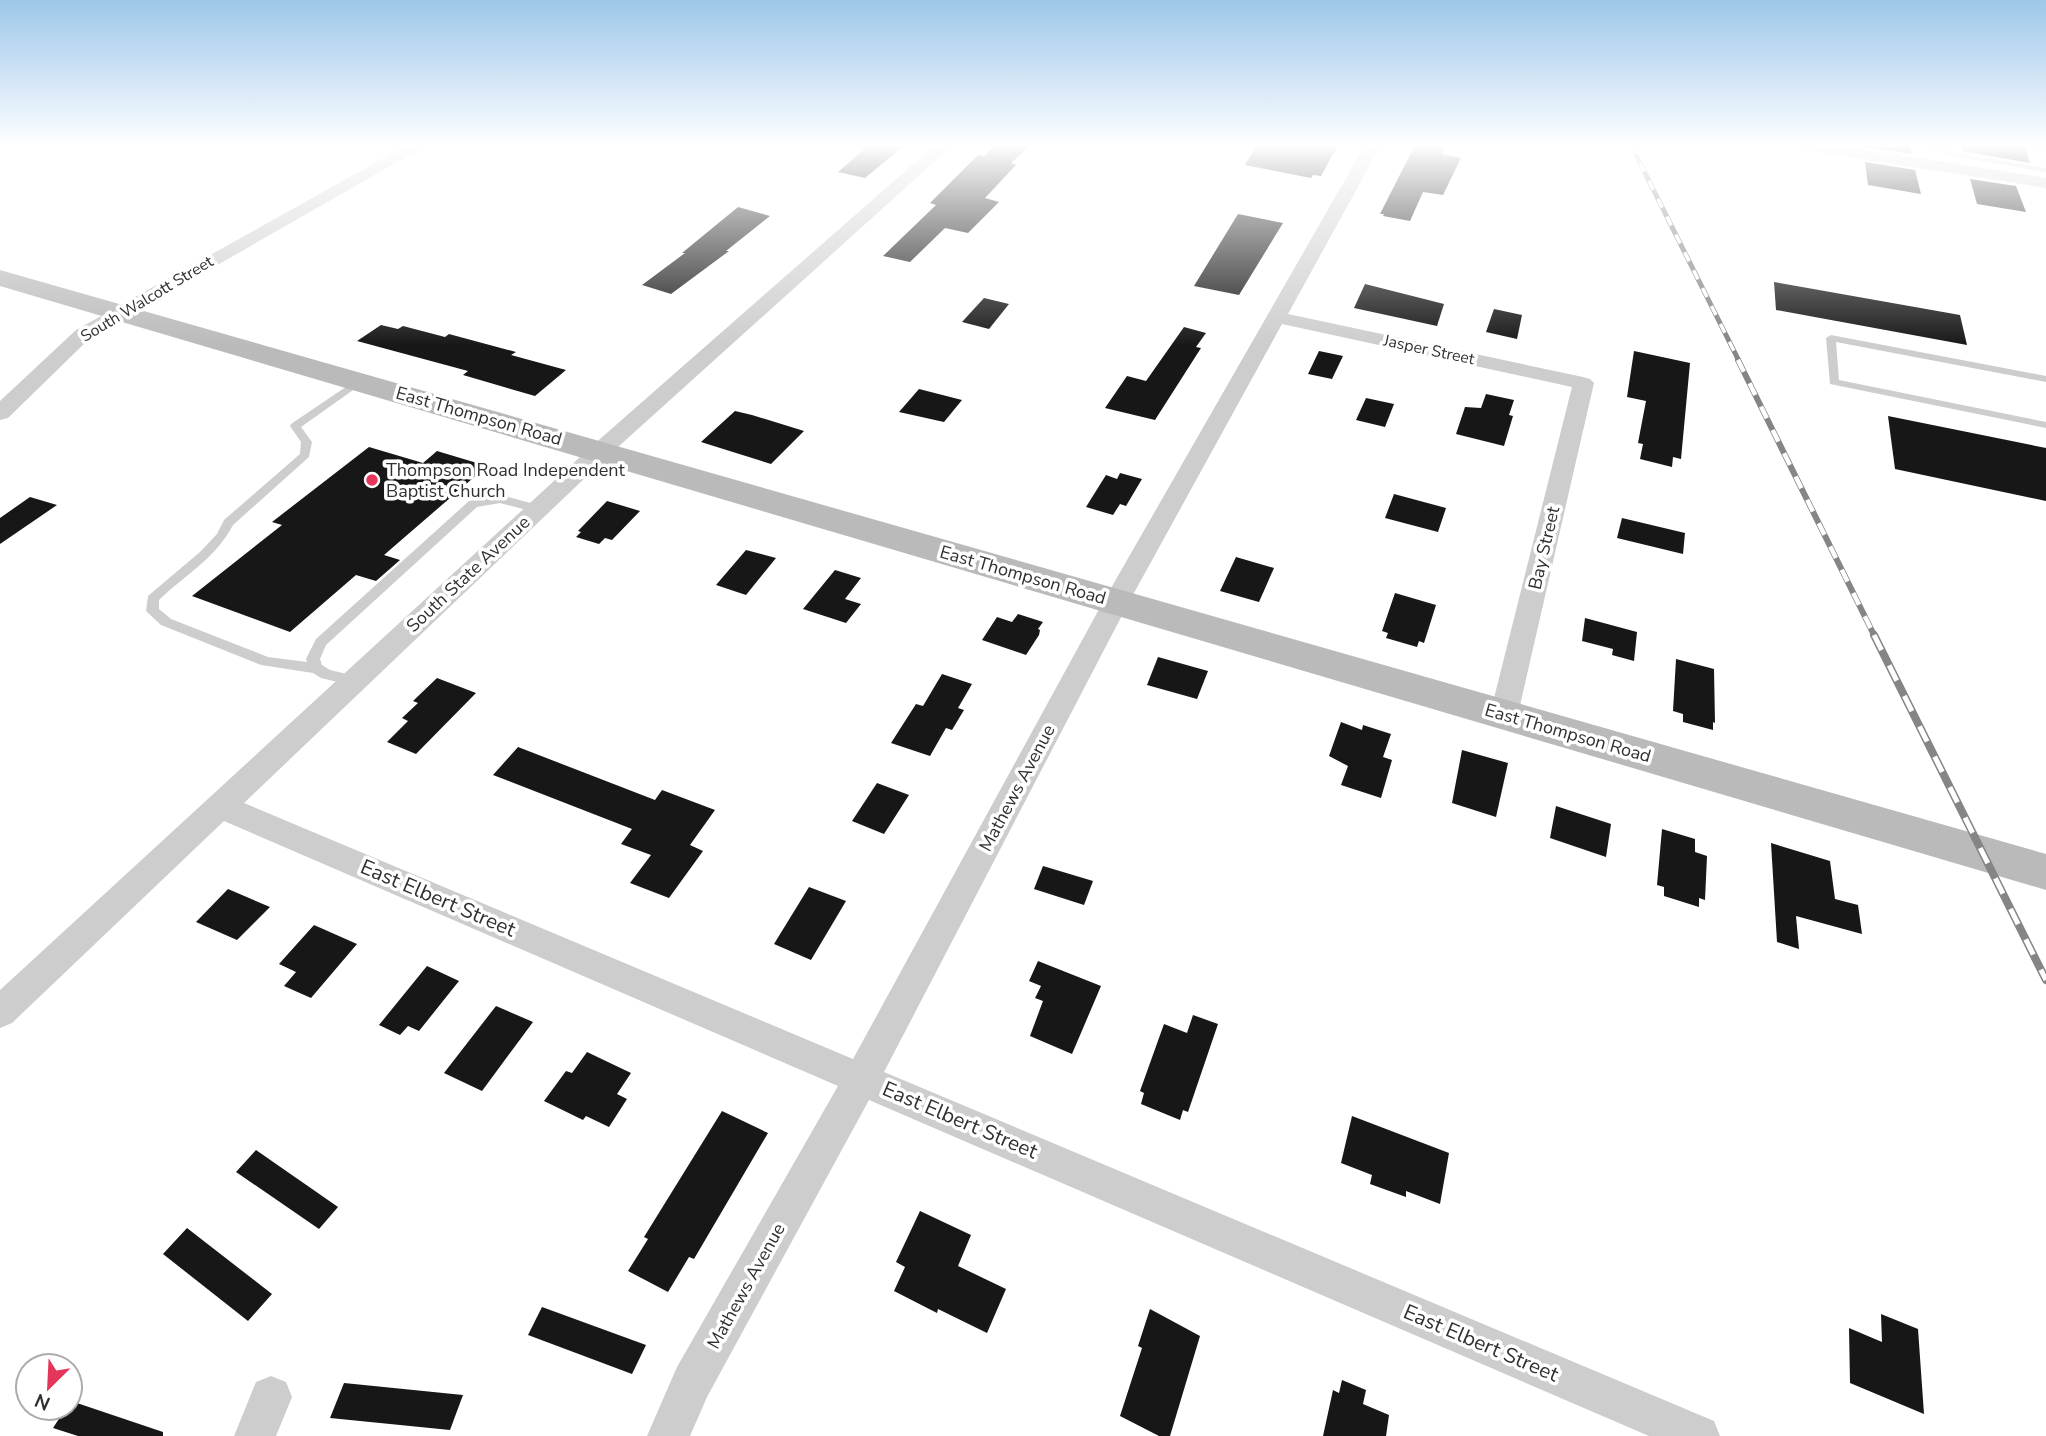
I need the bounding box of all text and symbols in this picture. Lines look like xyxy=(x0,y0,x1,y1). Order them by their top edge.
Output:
street label: South Walcott Street xyxy=(77,250,218,347)
street label: Jasper Street xyxy=(1380,329,1477,370)
street label: East Thompson Road xyxy=(393,381,565,451)
place label: Thompson Road Independent Baptist Church xyxy=(386,458,625,503)
marker: Thompson Road Independent Baptist Church xyxy=(364,472,380,488)
street label: Bay Street xyxy=(1523,503,1565,592)
street label: South State Avenue xyxy=(401,510,535,638)
street label: East Thompson Road xyxy=(937,540,1109,610)
street label: East Thompson Road xyxy=(1482,698,1654,768)
street label: Mathews Avenue xyxy=(973,720,1061,856)
street label: East Elbert Street xyxy=(356,853,520,944)
street label: East Elbert Street xyxy=(878,1075,1042,1166)
street label: Mathews Avenue xyxy=(701,1219,791,1353)
street label: East Elbert Street xyxy=(1399,1298,1563,1389)
north arrow xyxy=(14,1352,84,1422)
text: N xyxy=(31,1387,54,1416)

